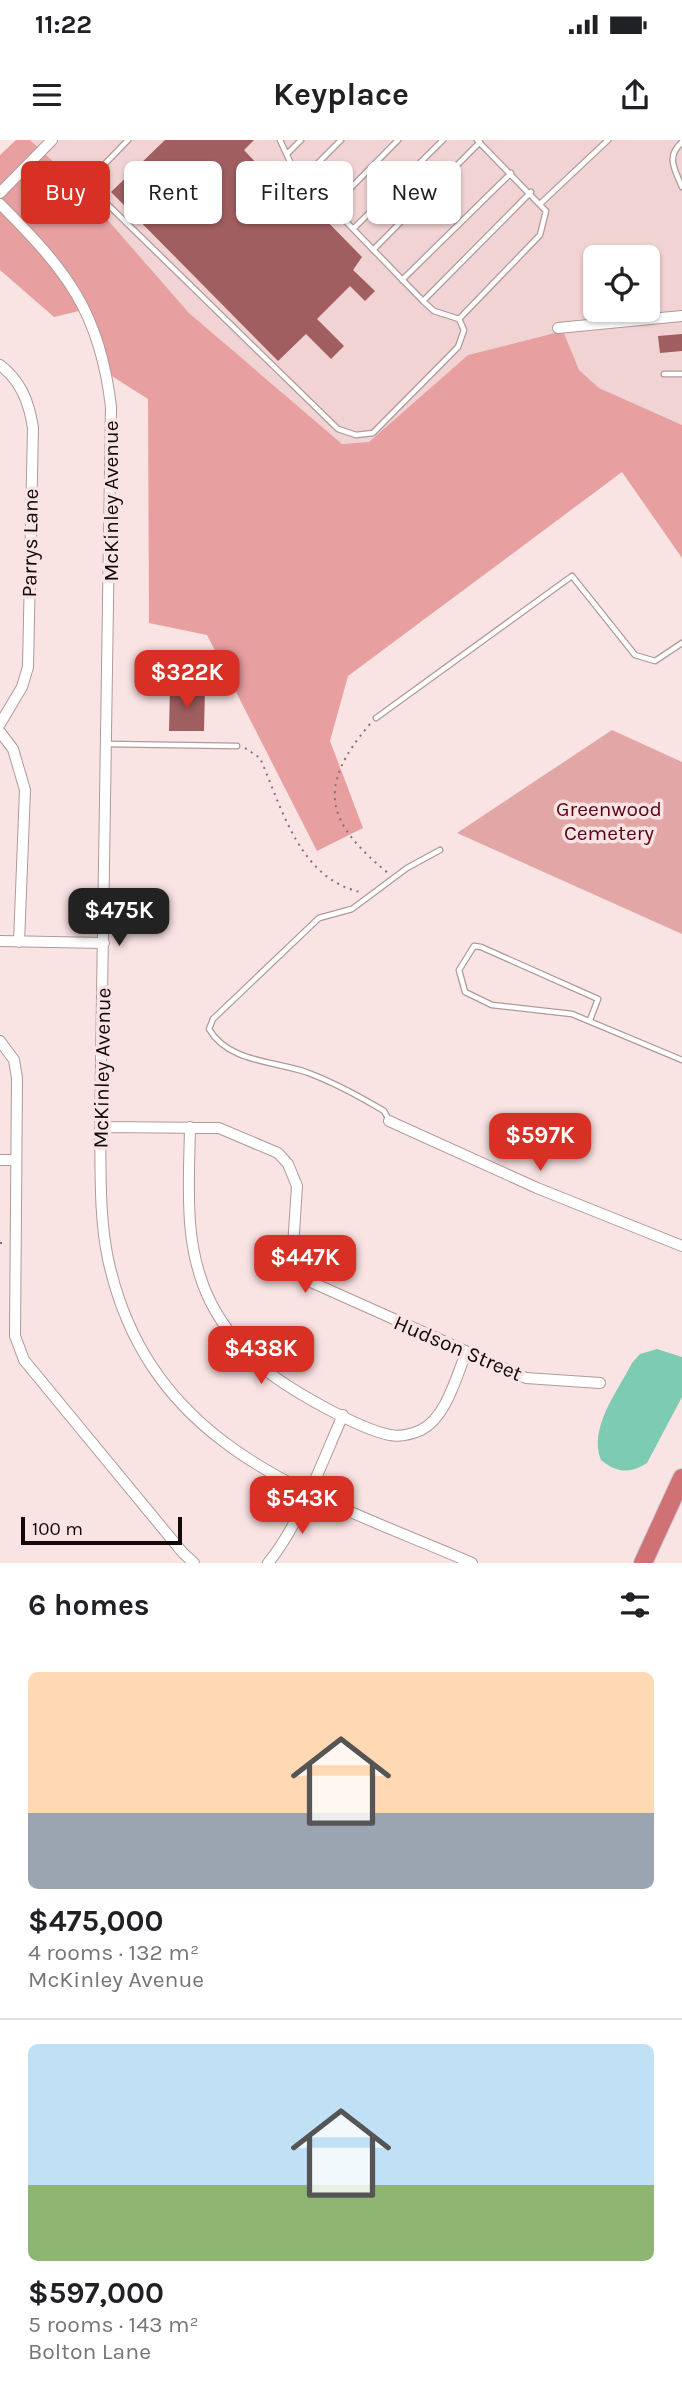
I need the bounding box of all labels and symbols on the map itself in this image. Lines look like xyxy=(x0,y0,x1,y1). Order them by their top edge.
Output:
street label: McKinley Avenue xyxy=(99,421,123,581)
street label: Parrys Lane xyxy=(17,488,43,598)
pin: $322K xyxy=(138,650,236,710)
park label: Greenwood Cemetery xyxy=(556,797,662,845)
pin: $475K xyxy=(70,888,168,948)
street label: McKinley Avenue xyxy=(89,987,115,1149)
pin: $597K xyxy=(491,1114,589,1173)
pin: $447K xyxy=(256,1236,354,1295)
street label: Hudson Street xyxy=(390,1310,526,1386)
pin: $438K xyxy=(212,1326,310,1386)
pin: $543K xyxy=(253,1476,351,1536)
scale bar xyxy=(21,1514,182,1546)

